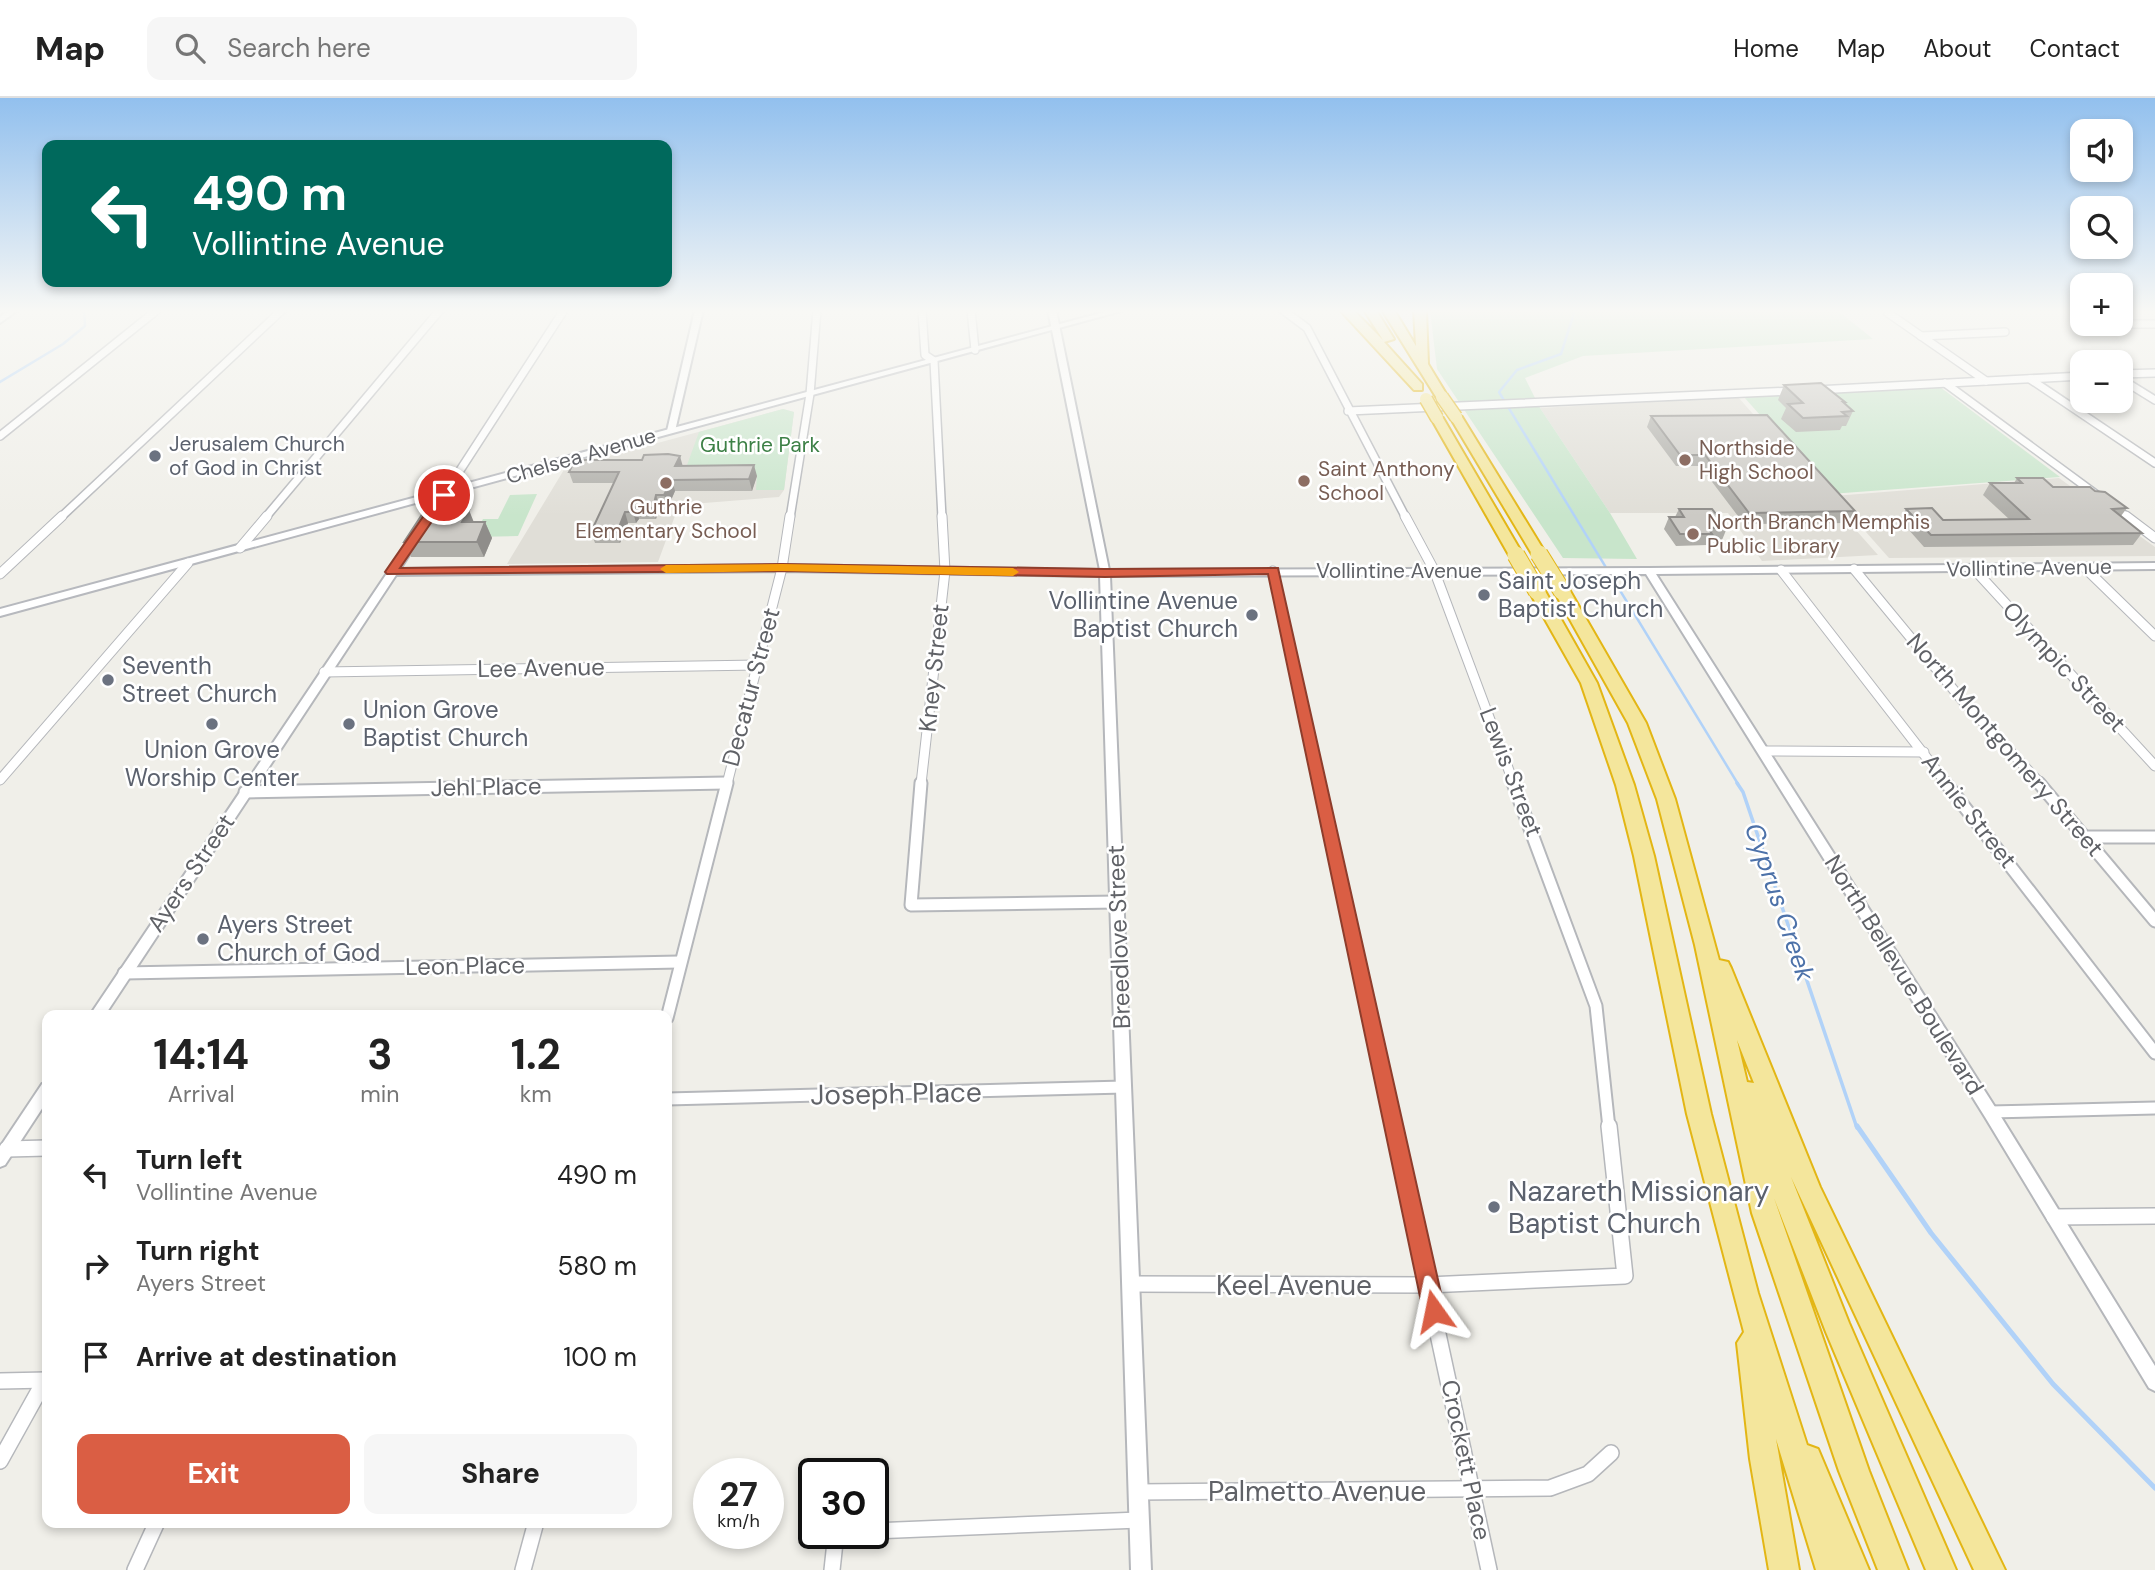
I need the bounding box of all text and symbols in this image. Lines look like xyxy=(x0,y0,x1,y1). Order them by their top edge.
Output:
search box xyxy=(147,17,637,80)
text: Map xyxy=(35,27,105,70)
icon: search xyxy=(171,29,209,67)
text: Search here xyxy=(227,31,371,65)
text: Home xyxy=(1733,33,1799,64)
text: Map xyxy=(1837,33,1885,64)
text: About xyxy=(1923,33,1992,64)
text: Contact xyxy=(2030,33,2120,64)
map controls xyxy=(2070,119,2133,413)
button: sound xyxy=(2070,119,2133,182)
text: 490 m xyxy=(192,161,347,225)
icon: left xyxy=(77,168,168,259)
button: search xyxy=(2070,196,2133,259)
text: Vollintine Avenue xyxy=(192,223,445,265)
button: + xyxy=(2070,273,2133,336)
button: − xyxy=(2070,350,2133,413)
street label: Chelsea Avenue xyxy=(503,421,659,491)
place label: Jerusalem Church of God in Christ xyxy=(169,430,345,482)
park label: Guthrie Park xyxy=(700,431,820,459)
place label: Northside High School xyxy=(1699,434,1814,486)
marker: Jerusalem Church of God in Christ xyxy=(147,448,163,464)
marker: Northside High School xyxy=(1677,452,1693,468)
place label: Saint Anthony School xyxy=(1318,455,1455,507)
pin xyxy=(414,465,474,525)
marker: Saint Anthony School xyxy=(1296,473,1312,489)
marker: Guthrie Elementary School xyxy=(658,475,674,491)
icon: arrive xyxy=(425,476,463,514)
place label: Guthrie Elementary School xyxy=(575,493,757,545)
place label: North Branch Memphis Public Library xyxy=(1707,508,1930,560)
marker: North Branch Memphis Public Library xyxy=(1685,526,1701,542)
street label: Vollintine Avenue xyxy=(1946,553,2112,583)
street label: Vollintine Avenue xyxy=(1316,557,1482,585)
place label: Saint Joseph Baptist Church xyxy=(1498,565,1663,624)
place label: Vollintine Avenue Baptist Church xyxy=(1049,585,1238,644)
marker: Saint Joseph Baptist Church xyxy=(1476,587,1492,603)
street label: Olympic Street xyxy=(1996,595,2133,739)
street label: Kney Street xyxy=(911,602,956,734)
street label: Decatur Street xyxy=(714,604,787,770)
marker: Vollintine Avenue Baptist Church xyxy=(1244,607,1260,623)
street label: North Montgomery Street xyxy=(1900,627,2111,863)
place label: Seventh Street Church xyxy=(122,650,277,709)
street label: Lee Avenue xyxy=(477,651,605,684)
marker: Seventh Street Church xyxy=(100,672,116,688)
place label: Union Grove Baptist Church xyxy=(363,694,528,753)
street label: Lewis Street xyxy=(1473,703,1550,841)
marker: Union Grove Worship Center xyxy=(204,716,220,732)
marker: Union Grove Baptist Church xyxy=(341,716,357,732)
place label: Union Grove Worship Center xyxy=(125,734,299,793)
street label: Annie Street xyxy=(1915,747,2024,874)
street label: Jehl Place xyxy=(430,770,542,803)
street label: Ayers Street xyxy=(140,808,241,938)
water label: Cyprus Creek xyxy=(1737,818,1823,986)
street label: Breedlove Street xyxy=(1100,844,1137,1030)
street label: North Bellevue Boulevard xyxy=(1818,849,1991,1100)
place label: Ayers Street Church of God xyxy=(217,909,380,968)
marker: Ayers Street Church of God xyxy=(195,931,211,947)
street label: Leon Place xyxy=(405,949,525,982)
text: 14:14 xyxy=(153,1027,249,1082)
text: 3 xyxy=(367,1027,393,1082)
text: 1.2 xyxy=(511,1027,561,1082)
street label: Joseph Place xyxy=(810,1074,982,1113)
text: Arrival xyxy=(168,1079,235,1109)
text: min xyxy=(360,1079,399,1109)
text: km xyxy=(520,1079,552,1109)
text: Turn left xyxy=(136,1143,243,1177)
icon: left xyxy=(77,1156,115,1194)
text: 490 m xyxy=(557,1158,637,1192)
place label: Nazareth Missionary Baptist Church xyxy=(1508,1173,1769,1242)
text: Vollintine Avenue xyxy=(136,1177,318,1207)
marker: Nazareth Missionary Baptist Church xyxy=(1486,1199,1502,1215)
text: Turn right xyxy=(136,1234,260,1268)
icon: right xyxy=(77,1247,115,1285)
text: 580 m xyxy=(557,1249,637,1283)
street label: Keel Avenue xyxy=(1216,1267,1372,1304)
text: Ayers Street xyxy=(136,1268,266,1298)
position arrow xyxy=(1397,1274,1471,1348)
icon: arrive xyxy=(77,1338,115,1376)
text: Arrive at destination xyxy=(136,1340,397,1374)
text: 100 m xyxy=(563,1340,637,1374)
street label: Crockett Place xyxy=(1434,1377,1499,1543)
button: Exit xyxy=(77,1434,350,1514)
button: Share xyxy=(364,1434,637,1514)
speed limit sign: 30 xyxy=(798,1458,889,1549)
text: 27 xyxy=(719,1471,758,1517)
street label: Palmetto Avenue xyxy=(1208,1473,1426,1510)
text: km/h xyxy=(717,1509,760,1533)

